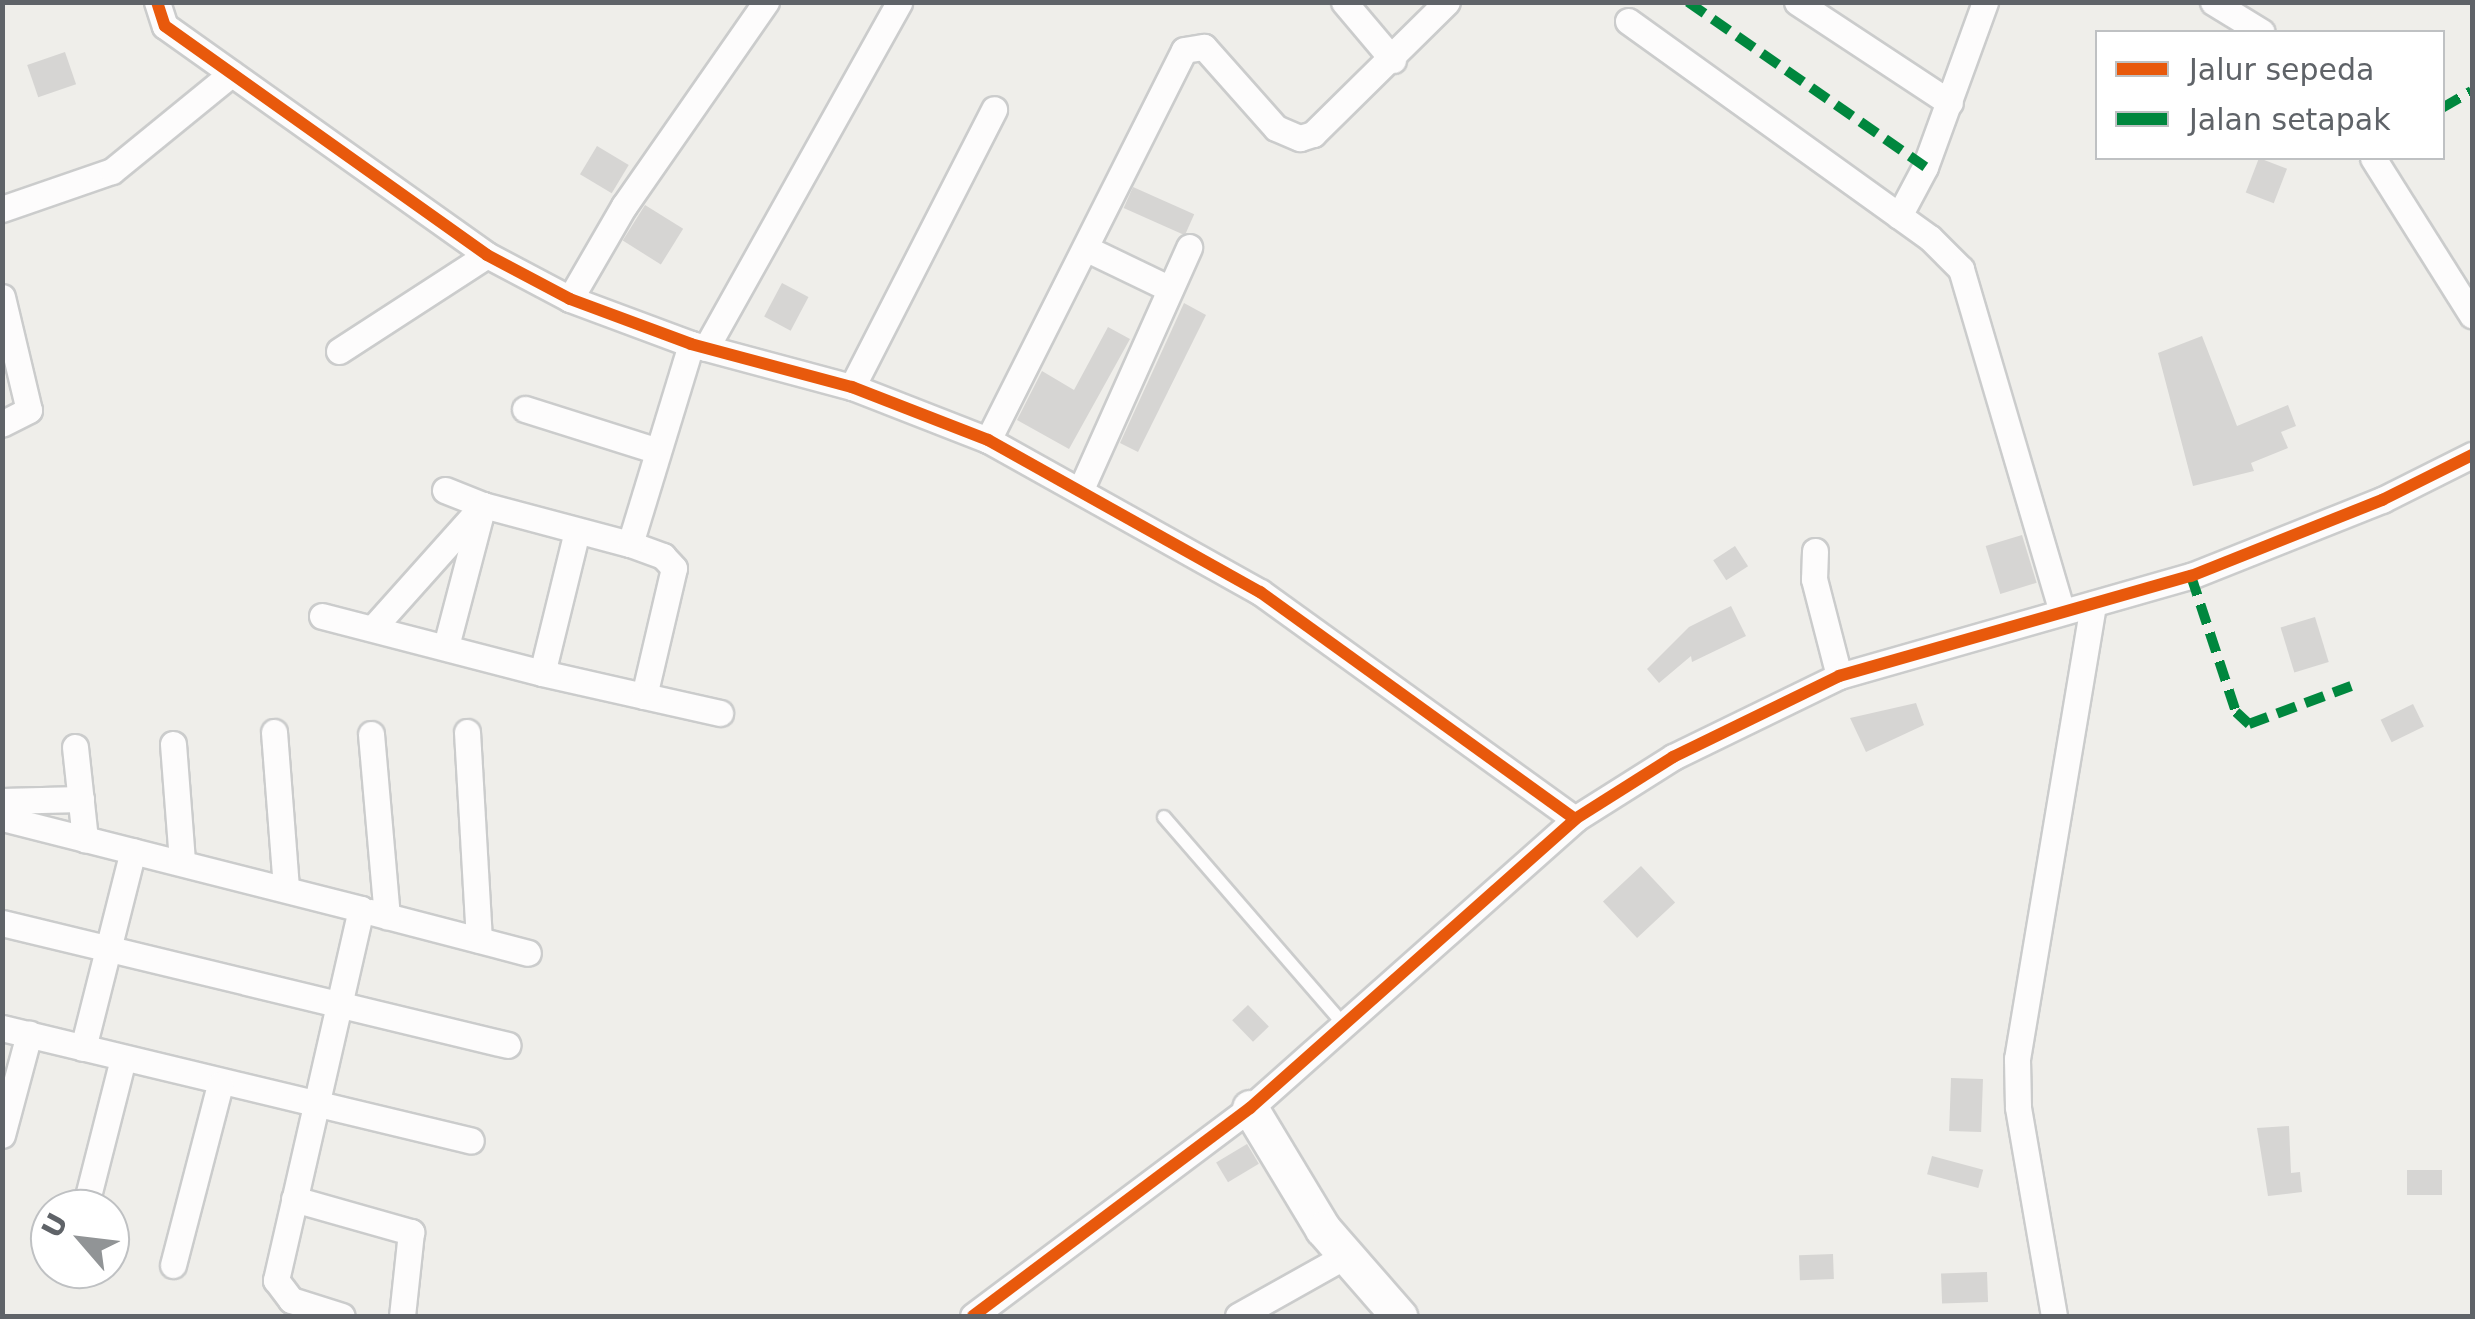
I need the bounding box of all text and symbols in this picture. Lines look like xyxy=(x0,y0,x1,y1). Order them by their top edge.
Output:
legend xyxy=(2095,30,2445,160)
text: Jalur sepeda xyxy=(2189,52,2374,87)
text: Jalan setapak xyxy=(2189,102,2391,137)
north arrow xyxy=(30,1189,130,1289)
text: U xyxy=(35,1208,75,1243)

